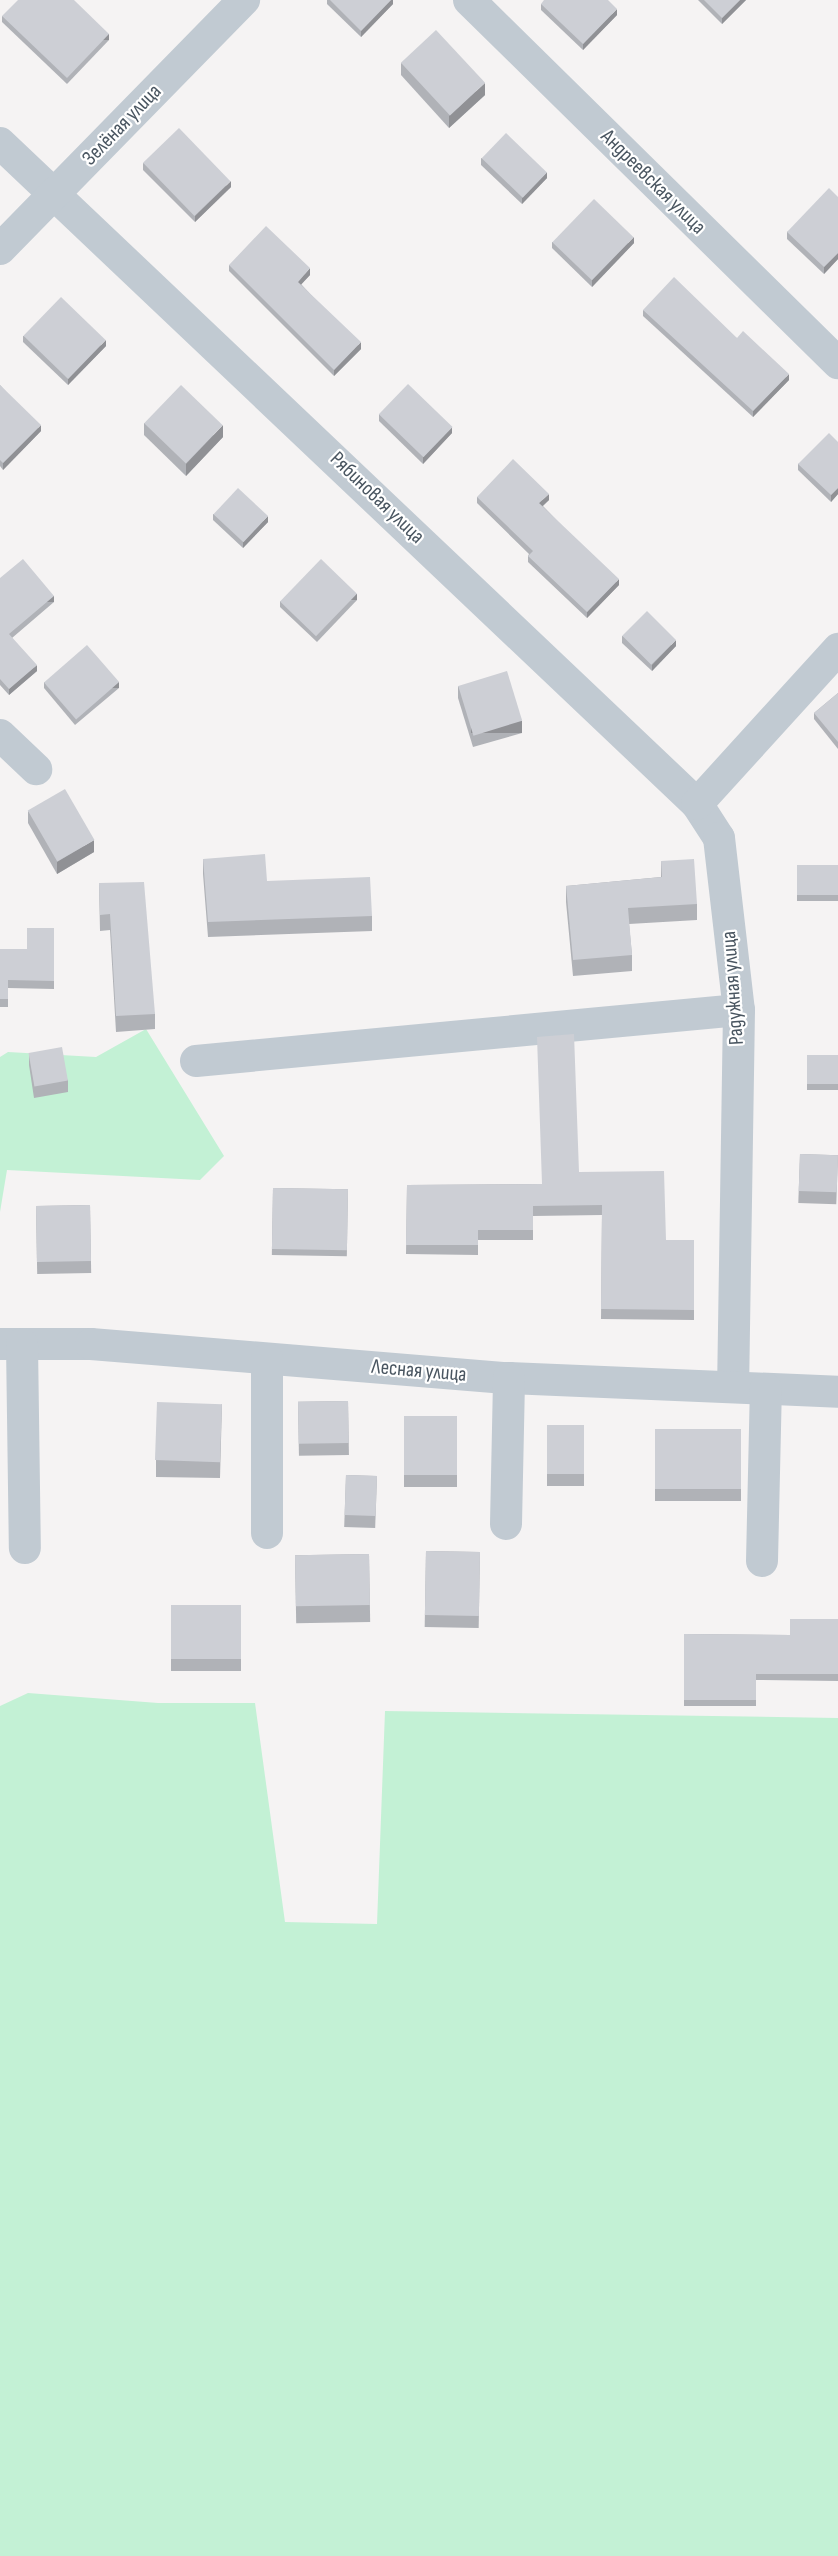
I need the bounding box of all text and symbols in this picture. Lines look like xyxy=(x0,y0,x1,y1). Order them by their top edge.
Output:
street label: Зелёная улица xyxy=(77,79,167,171)
street label: Андреевская улица xyxy=(595,124,711,240)
street label: Рябиновая улица xyxy=(325,447,429,549)
street label: Радужная улица xyxy=(716,930,750,1046)
street label: Лесная улица xyxy=(370,1354,468,1388)

